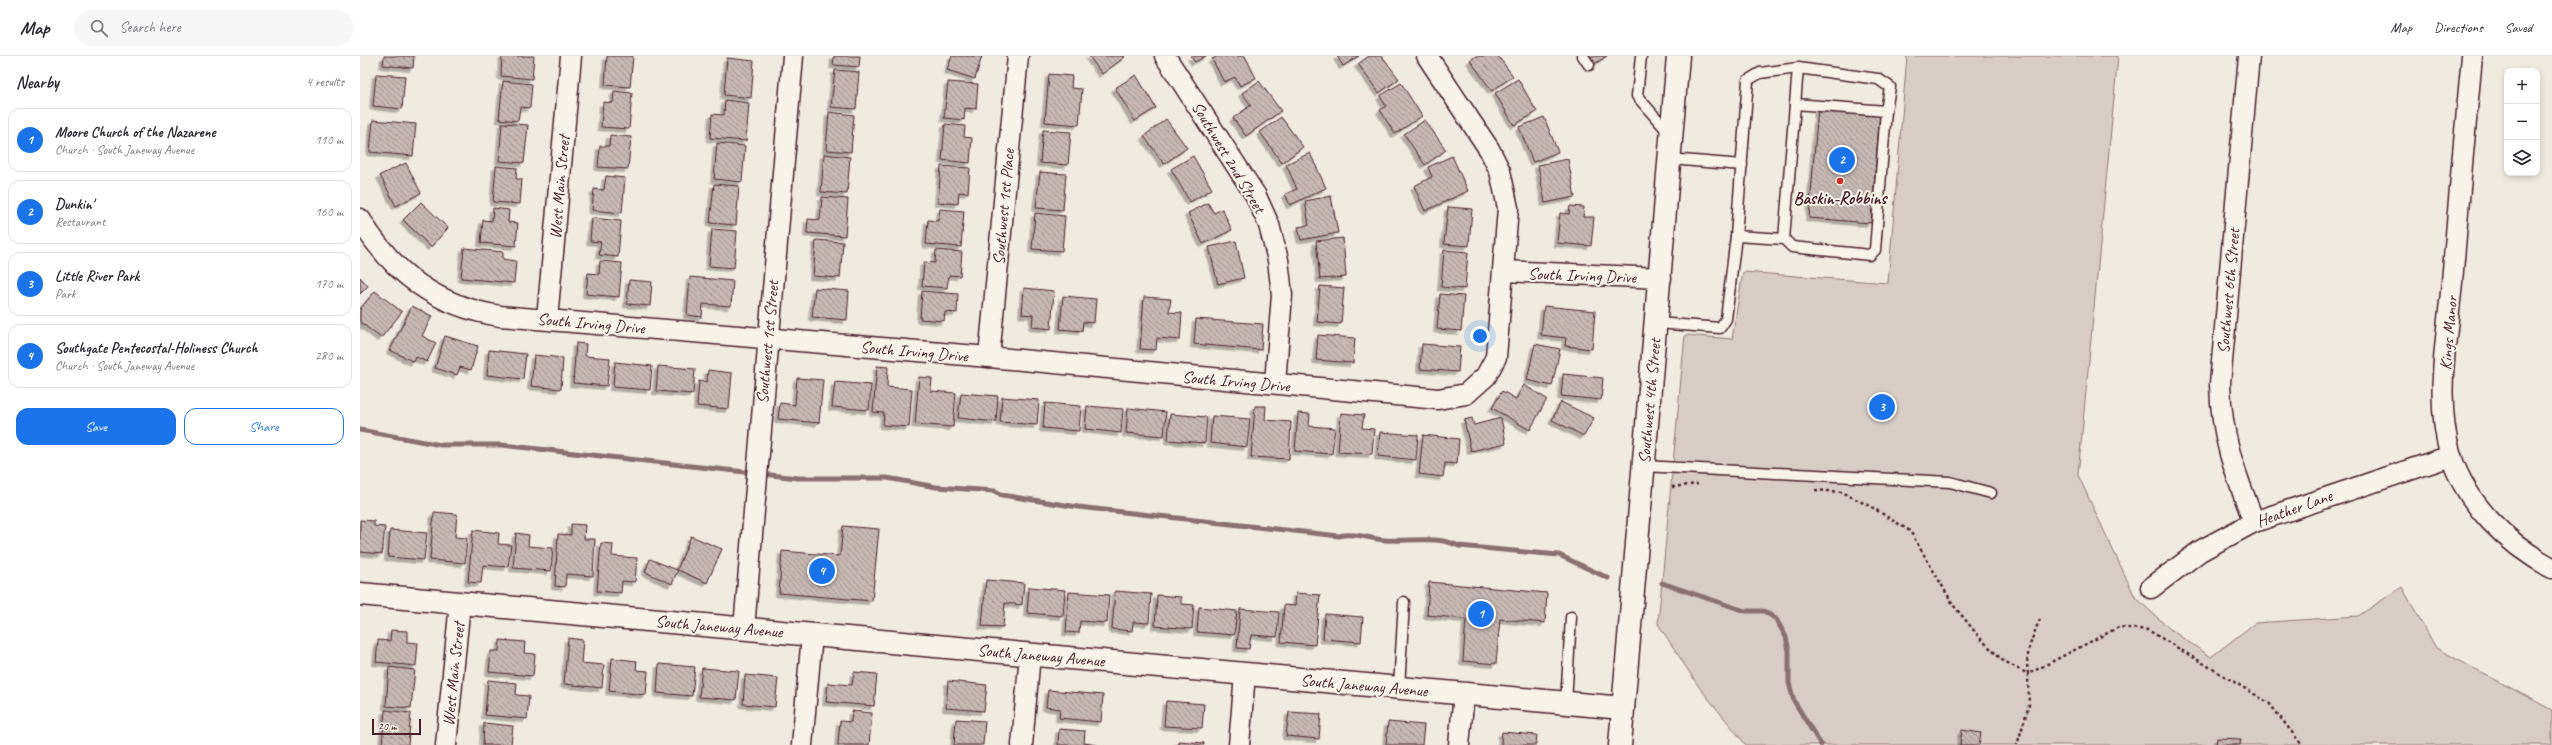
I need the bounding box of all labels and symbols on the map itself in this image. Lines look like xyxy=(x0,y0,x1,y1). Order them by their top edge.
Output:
street label: Southwest 2nd Street xyxy=(1187,98,1271,219)
street label: West Main Street xyxy=(545,132,575,240)
pin: 2 xyxy=(1829,145,1855,175)
street label: Southwest 1st Place xyxy=(988,147,1019,266)
marker: Baskin-Robbins xyxy=(1835,176,1845,186)
place label: Baskin-Robbins xyxy=(1794,188,1888,209)
street label: Southwest 6th Street xyxy=(2213,225,2245,354)
street label: South Irving Drive xyxy=(1528,263,1638,288)
street label: Southwest 1st Street xyxy=(752,277,784,404)
street label: Kings Manor xyxy=(2435,293,2462,371)
street label: South Irving Drive xyxy=(536,308,647,339)
your location xyxy=(1470,326,1490,346)
street label: Southwest 4th Street xyxy=(1634,335,1666,464)
street label: South Irving Drive xyxy=(859,336,970,367)
street label: South Irving Drive xyxy=(1181,366,1292,397)
pin: 3 xyxy=(1869,392,1895,422)
street label: Heather Lane xyxy=(2254,485,2336,532)
pin: 4 xyxy=(809,556,835,586)
pin: 1 xyxy=(1468,599,1494,629)
street label: South Janeway Avenue xyxy=(654,610,785,643)
street label: West Main Street xyxy=(438,619,470,727)
street label: South Janeway Avenue xyxy=(976,639,1107,672)
street label: South Janeway Avenue xyxy=(1299,669,1430,702)
scale bar xyxy=(372,717,421,736)

